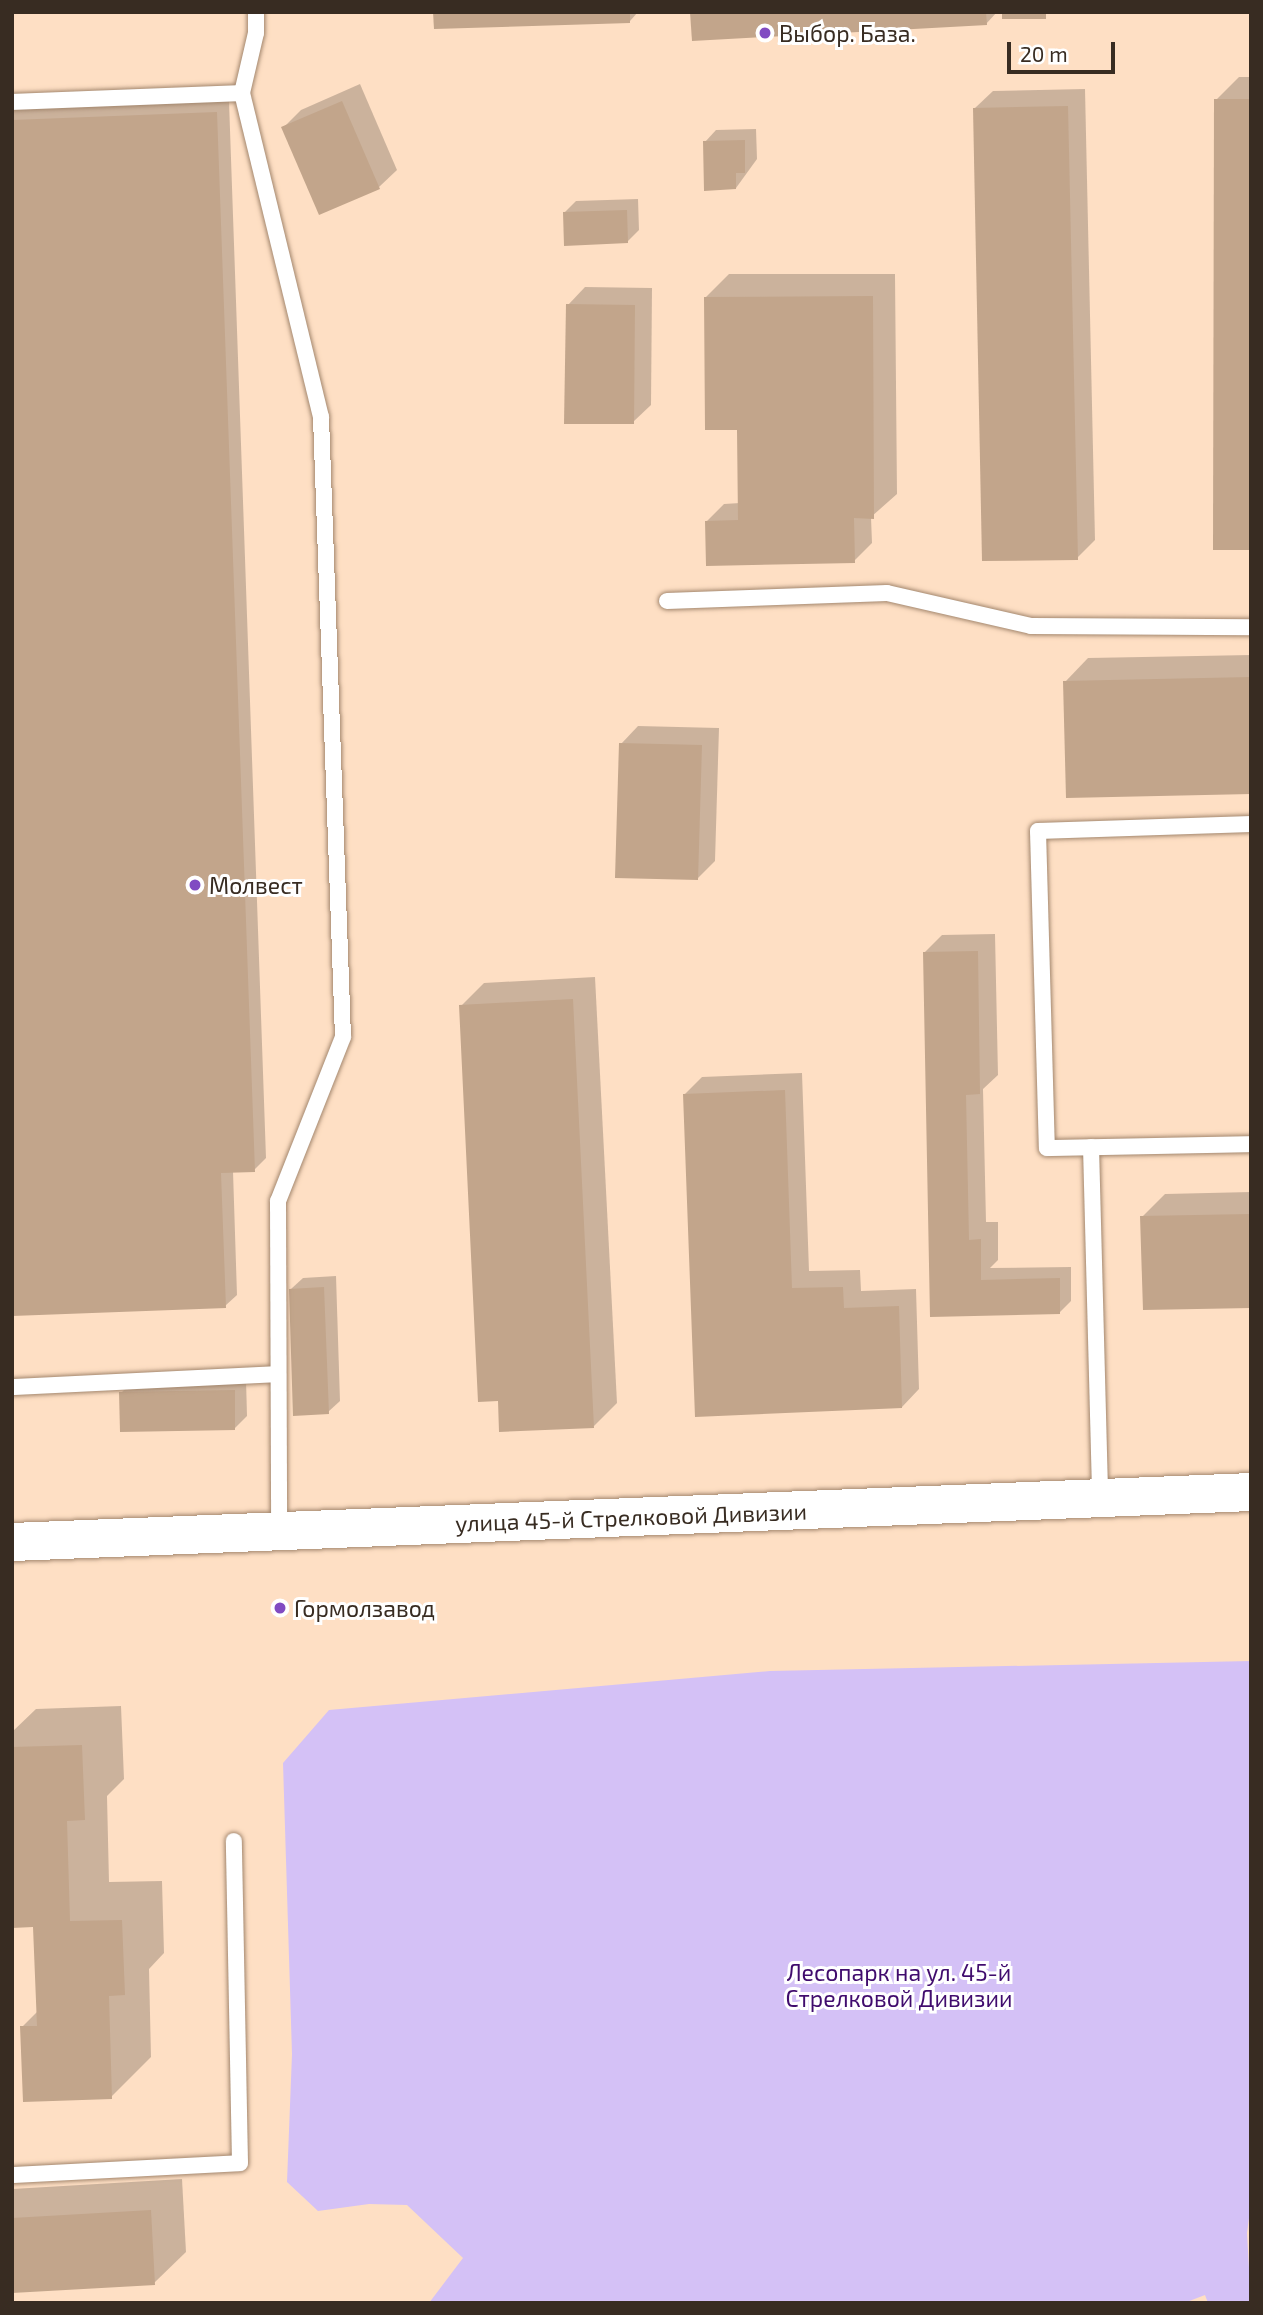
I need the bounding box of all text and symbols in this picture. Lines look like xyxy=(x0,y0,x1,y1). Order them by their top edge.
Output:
place label: Выбор. База. xyxy=(779,19,916,47)
marker: Выбор. База. xyxy=(757,25,773,41)
scale bar xyxy=(1011,28,1120,72)
text: 20 m xyxy=(1020,41,1068,66)
place label: Молвест xyxy=(209,871,303,899)
marker: Молвест xyxy=(187,877,203,893)
street label: улица 45-й Стрелковой Дивизии xyxy=(455,1497,807,1537)
place label: Гормолзавод xyxy=(294,1594,435,1622)
marker: Гормолзавод xyxy=(272,1600,288,1616)
park label: Лесопарк на ул. 45-й Стрелковой Дивизии xyxy=(785,1958,1013,2012)

